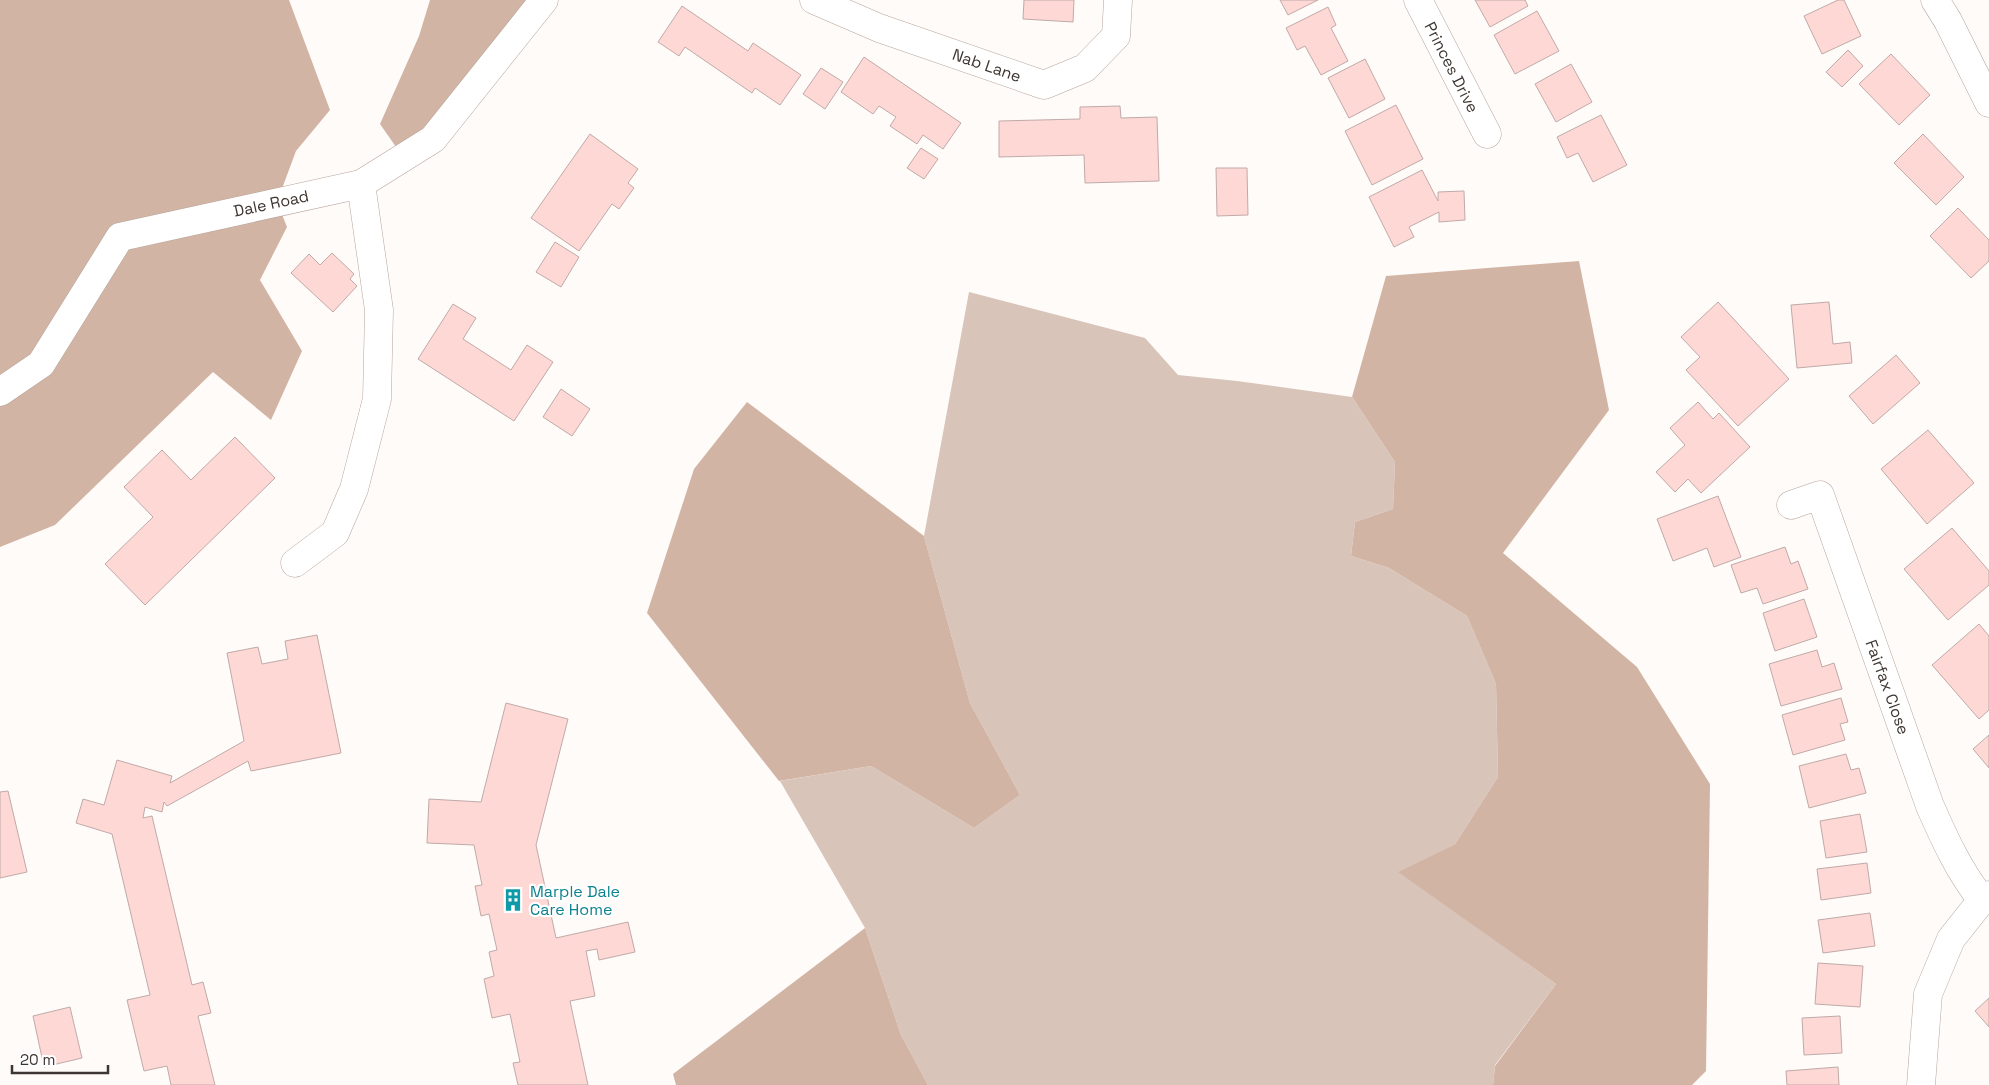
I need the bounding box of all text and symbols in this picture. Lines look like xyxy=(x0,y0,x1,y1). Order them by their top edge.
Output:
street label: Princes Drive xyxy=(1420,18,1483,116)
street label: Nab Lane xyxy=(950,44,1024,87)
street label: Dale Road xyxy=(231,185,311,222)
street label: Fairfax Close xyxy=(1861,637,1914,737)
place label: Marple Dale Care Home xyxy=(530,881,620,920)
building icon: Marple Dale Care Home xyxy=(500,887,526,913)
scale bar xyxy=(12,1042,109,1074)
text: 20 m xyxy=(20,1050,55,1069)

